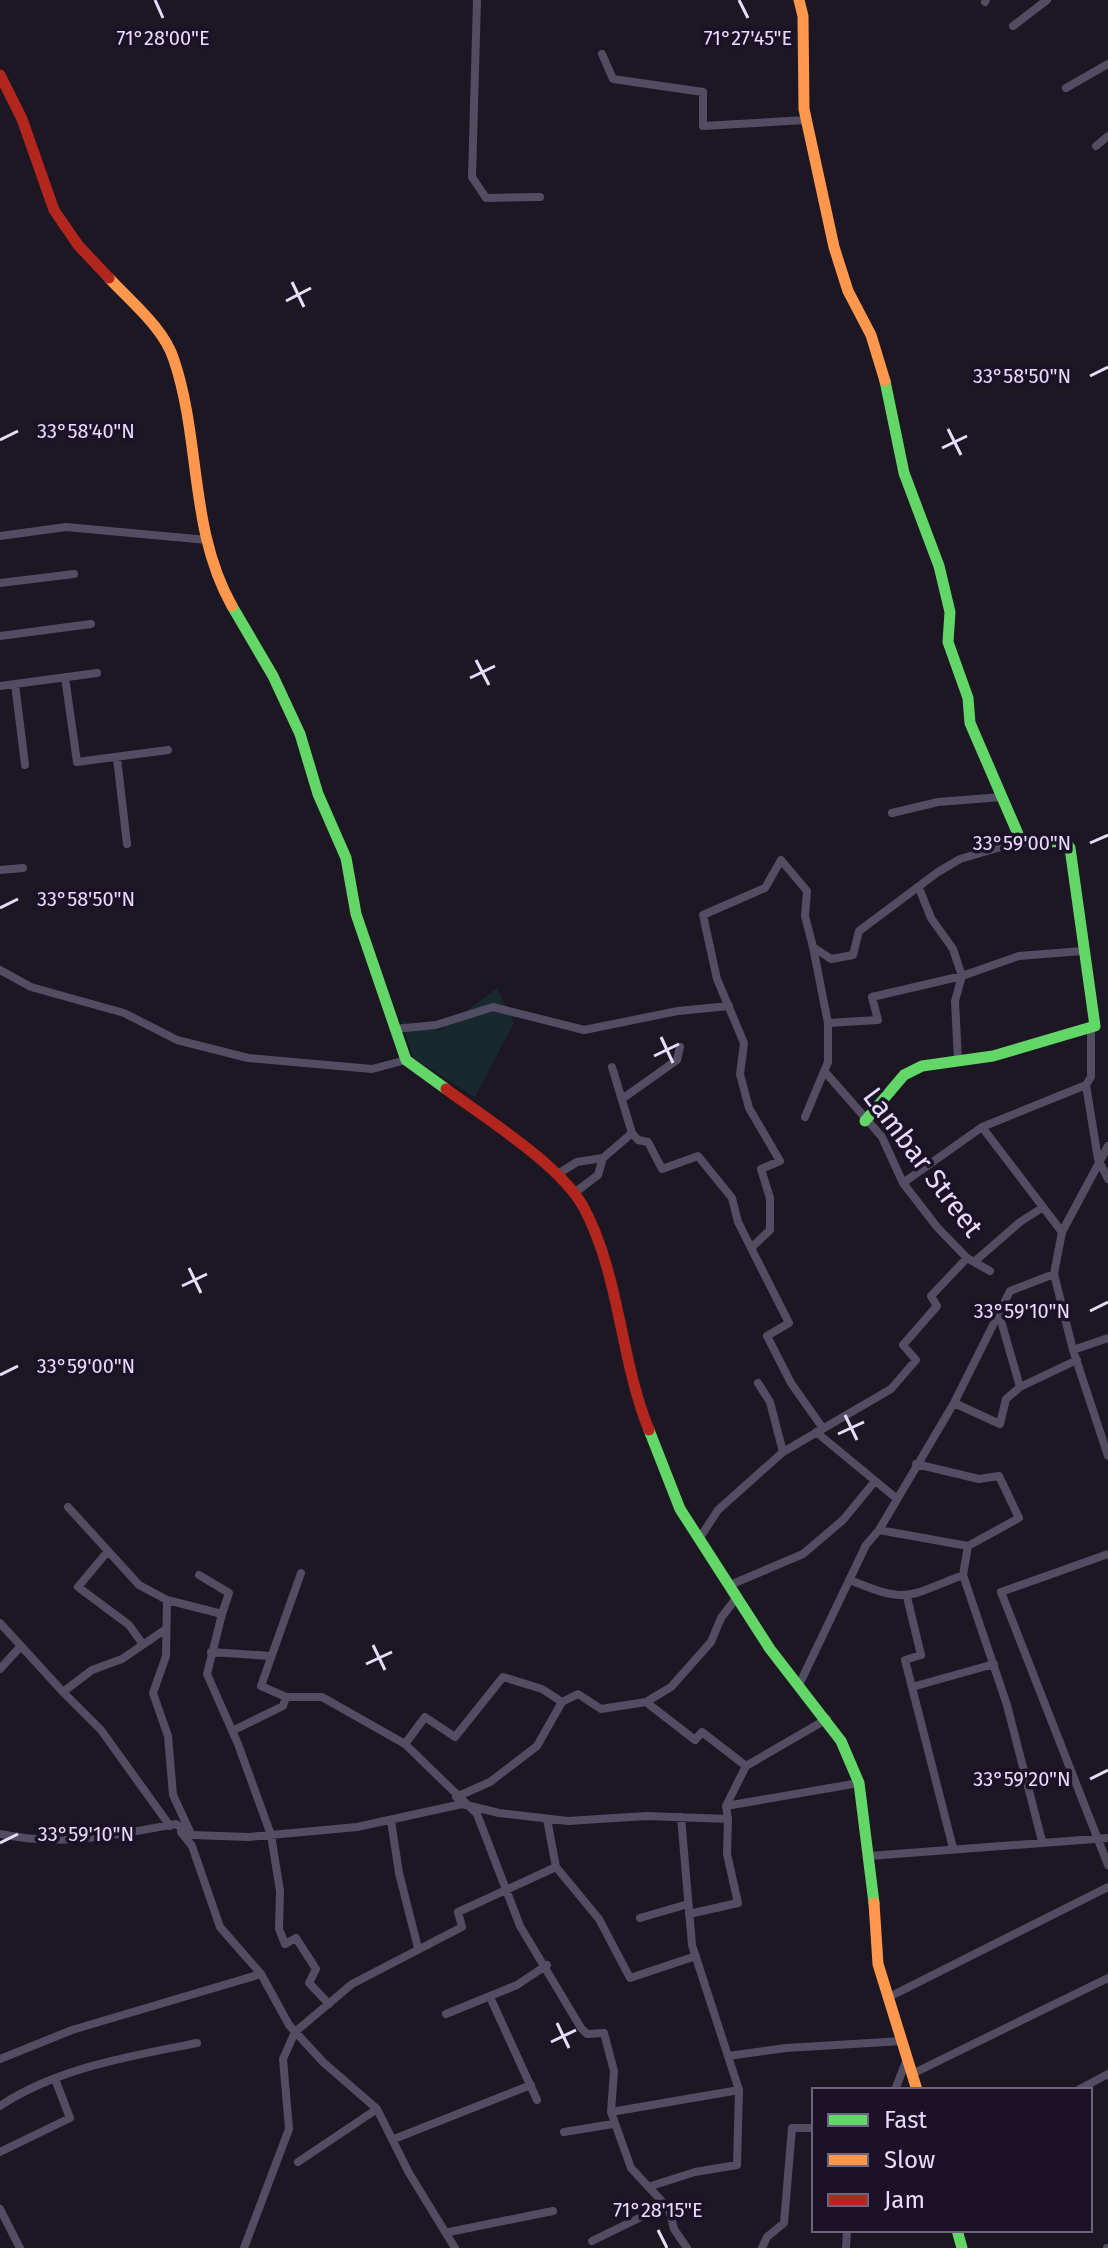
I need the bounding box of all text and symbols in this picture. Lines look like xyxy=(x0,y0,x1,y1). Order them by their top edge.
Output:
text: 71°28'00"E xyxy=(116,26,210,50)
text: 71°27'45"E xyxy=(704,26,792,50)
text: 33°58'50"N xyxy=(973,364,1071,388)
text: 33°58'40"N xyxy=(37,419,135,443)
text: 33°59'00"N xyxy=(973,831,1071,855)
text: 33°58'50"N xyxy=(37,887,135,911)
street label: Lambar Street xyxy=(856,1081,990,1244)
text: 33°59'10"N xyxy=(974,1299,1070,1323)
text: 33°59'00"N xyxy=(37,1354,135,1378)
text: 33°59'20"N xyxy=(973,1767,1071,1791)
text: 33°59'10"N xyxy=(38,1822,134,1846)
legend xyxy=(812,2088,1092,2232)
text: Fast xyxy=(884,2106,927,2134)
text: Slow xyxy=(884,2146,935,2174)
text: Jam xyxy=(884,2186,925,2214)
text: 71°28'15"E xyxy=(613,2198,703,2222)

